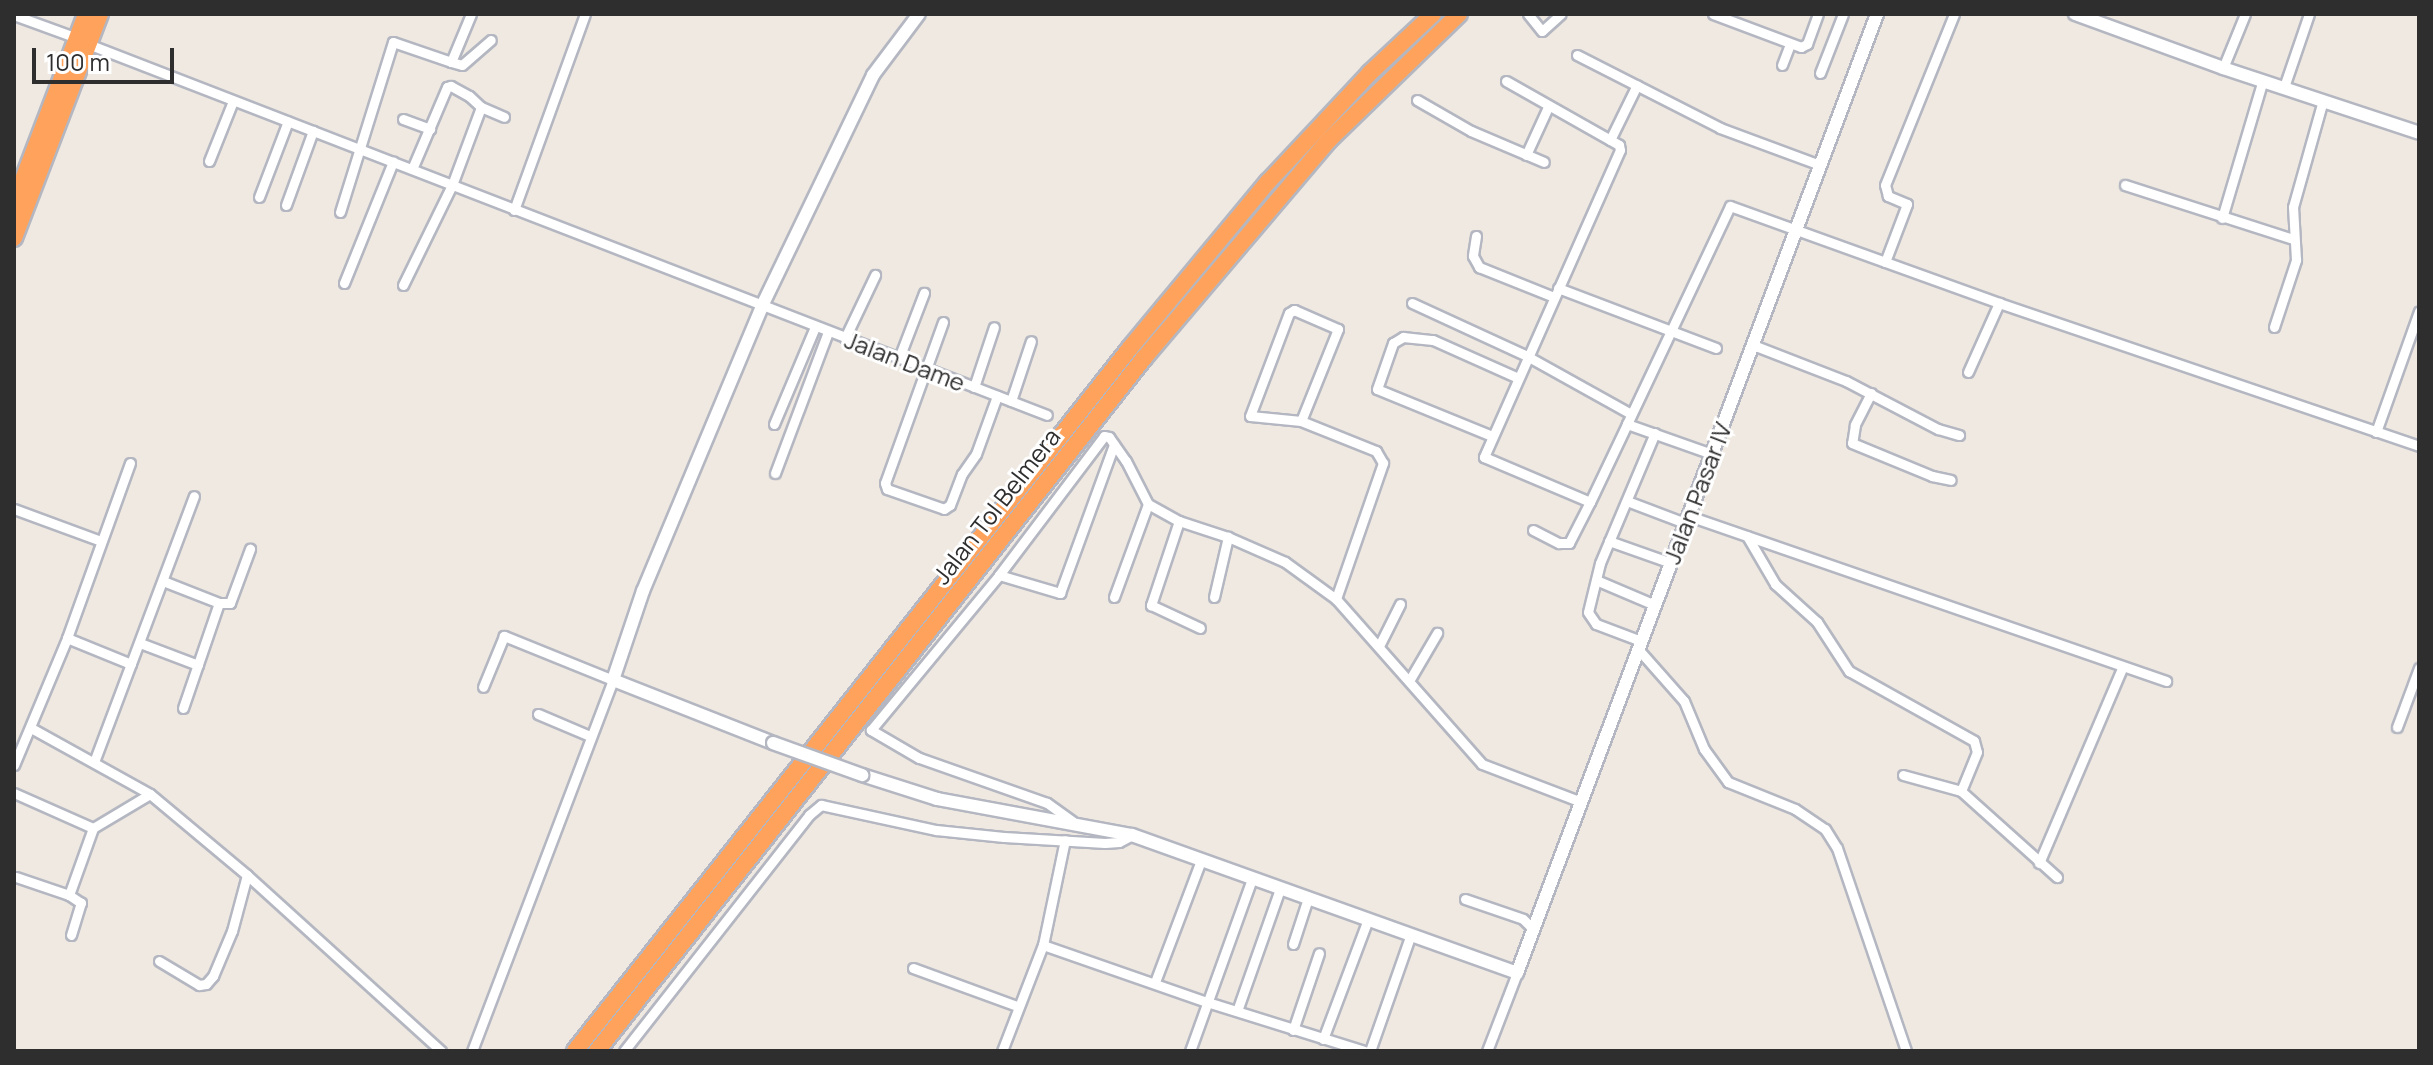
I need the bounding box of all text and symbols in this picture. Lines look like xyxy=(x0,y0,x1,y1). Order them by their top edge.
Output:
scale bar xyxy=(36,32,178,82)
text: 100 m xyxy=(46,45,110,78)
street label: Jalan Dame xyxy=(841,325,969,397)
street label: Jalan Pasar IV xyxy=(1657,418,1737,568)
street label: Jalan Tol Belmera xyxy=(926,422,1066,590)

